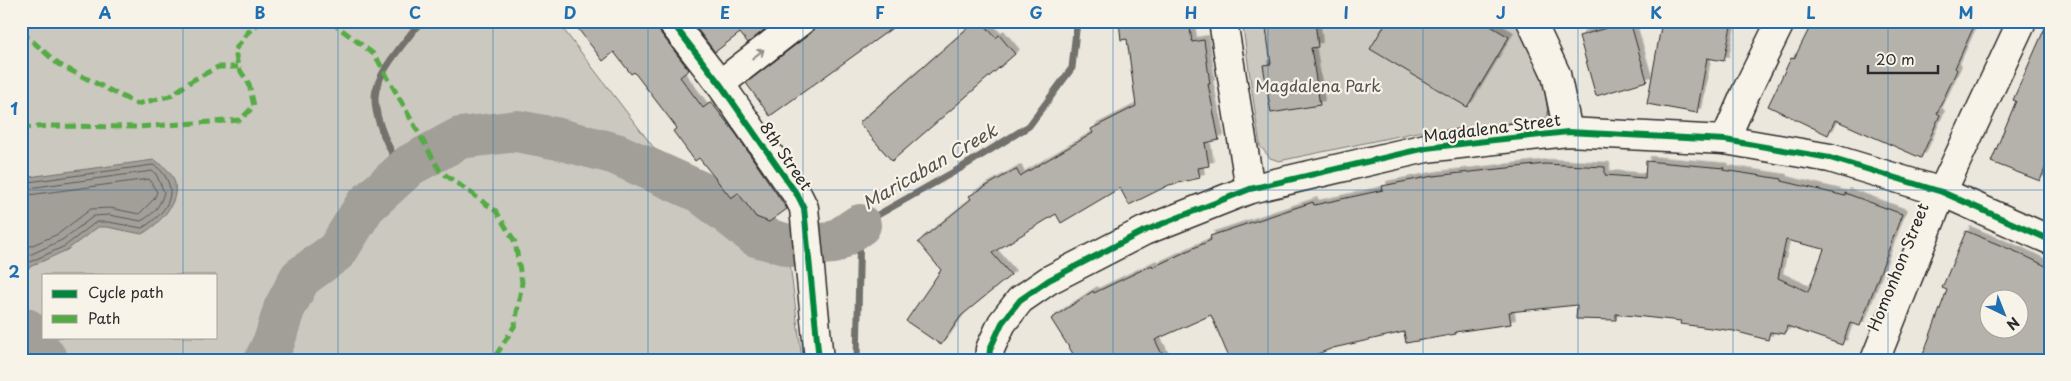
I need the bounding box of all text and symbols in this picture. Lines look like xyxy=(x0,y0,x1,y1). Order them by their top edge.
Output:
text: A xyxy=(99,0,112,24)
text: B xyxy=(255,0,266,24)
text: C xyxy=(409,0,421,24)
text: D xyxy=(564,0,576,24)
text: E xyxy=(720,0,730,24)
text: F xyxy=(875,0,885,24)
text: G xyxy=(1029,0,1043,24)
text: H xyxy=(1185,0,1197,24)
text: I xyxy=(1343,0,1349,24)
text: J xyxy=(1496,0,1506,24)
text: K xyxy=(1650,0,1662,24)
text: L xyxy=(1806,0,1816,24)
text: M xyxy=(1958,0,1974,24)
scale bar xyxy=(1868,42,1938,74)
text: 20 m xyxy=(1876,47,1915,70)
one-way arrow xyxy=(751,49,764,60)
park label: Magdalena Park xyxy=(1255,73,1381,97)
text: 1 xyxy=(10,96,18,120)
street label: Magdalena Street xyxy=(1422,107,1562,147)
street label: 8th Street xyxy=(755,116,819,195)
water label: Maricaban Creek xyxy=(857,116,1003,215)
street label: Homonhon Street xyxy=(1860,199,1934,334)
text: 2 xyxy=(8,259,20,283)
legend xyxy=(42,274,218,338)
text: Cycle path xyxy=(88,280,164,303)
north arrow xyxy=(1978,288,2028,338)
text: Path xyxy=(88,306,120,329)
text: N xyxy=(2002,312,2024,335)

